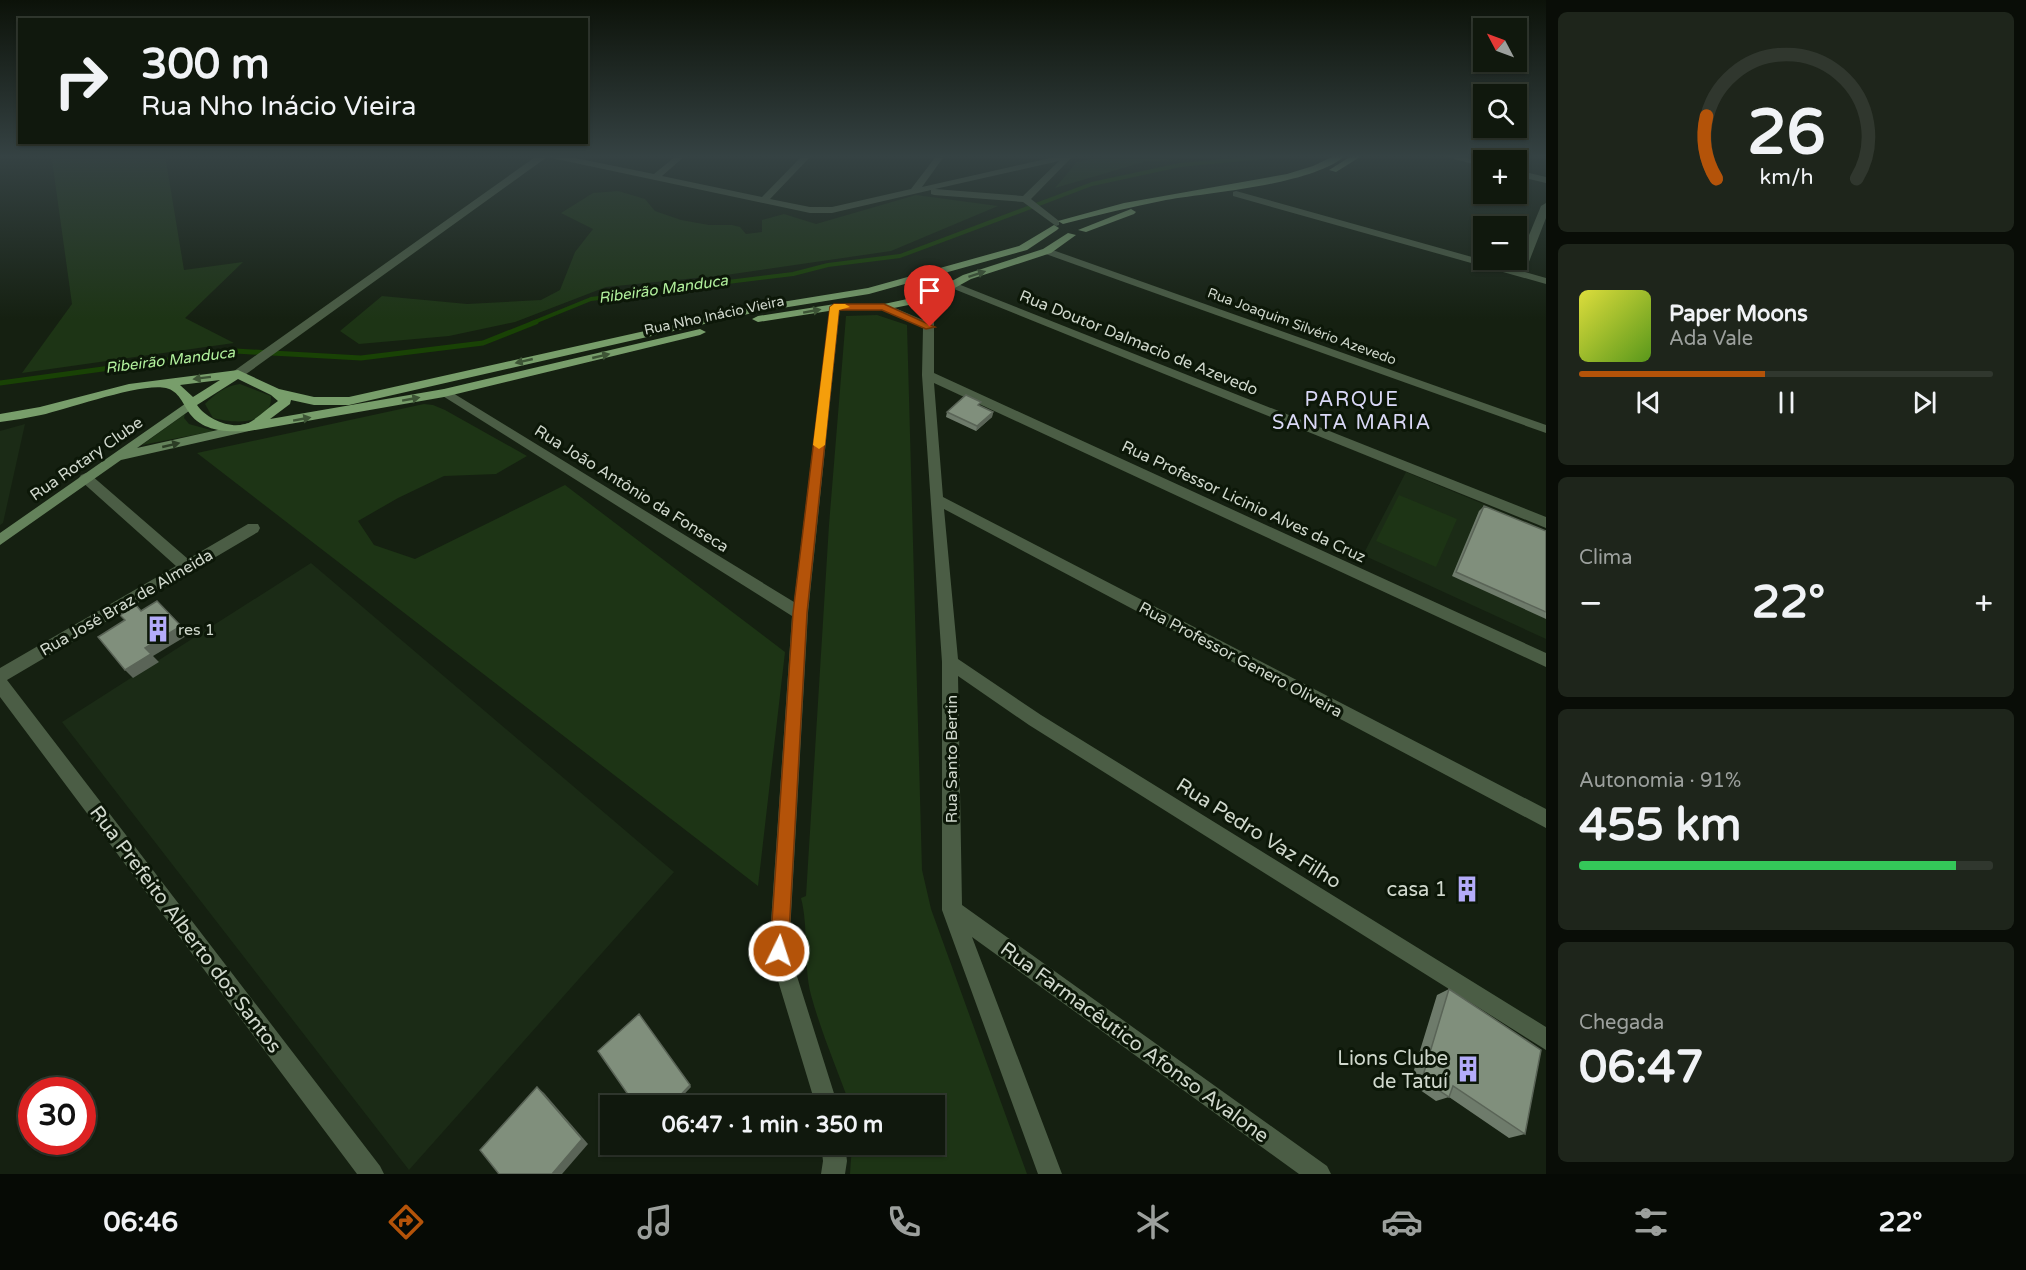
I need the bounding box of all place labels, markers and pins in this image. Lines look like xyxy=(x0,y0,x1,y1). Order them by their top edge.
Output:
pin xyxy=(904,265,955,327)
building icon: res 1 xyxy=(143,614,173,644)
place label: res 1 xyxy=(178,620,215,640)
building icon: casa 1 xyxy=(1452,874,1482,904)
place label: casa 1 xyxy=(1387,878,1447,902)
place label: Lions Clube de Tatuí xyxy=(1337,1047,1448,1094)
building icon: Lions Clube de Tatuí xyxy=(1453,1054,1483,1084)

